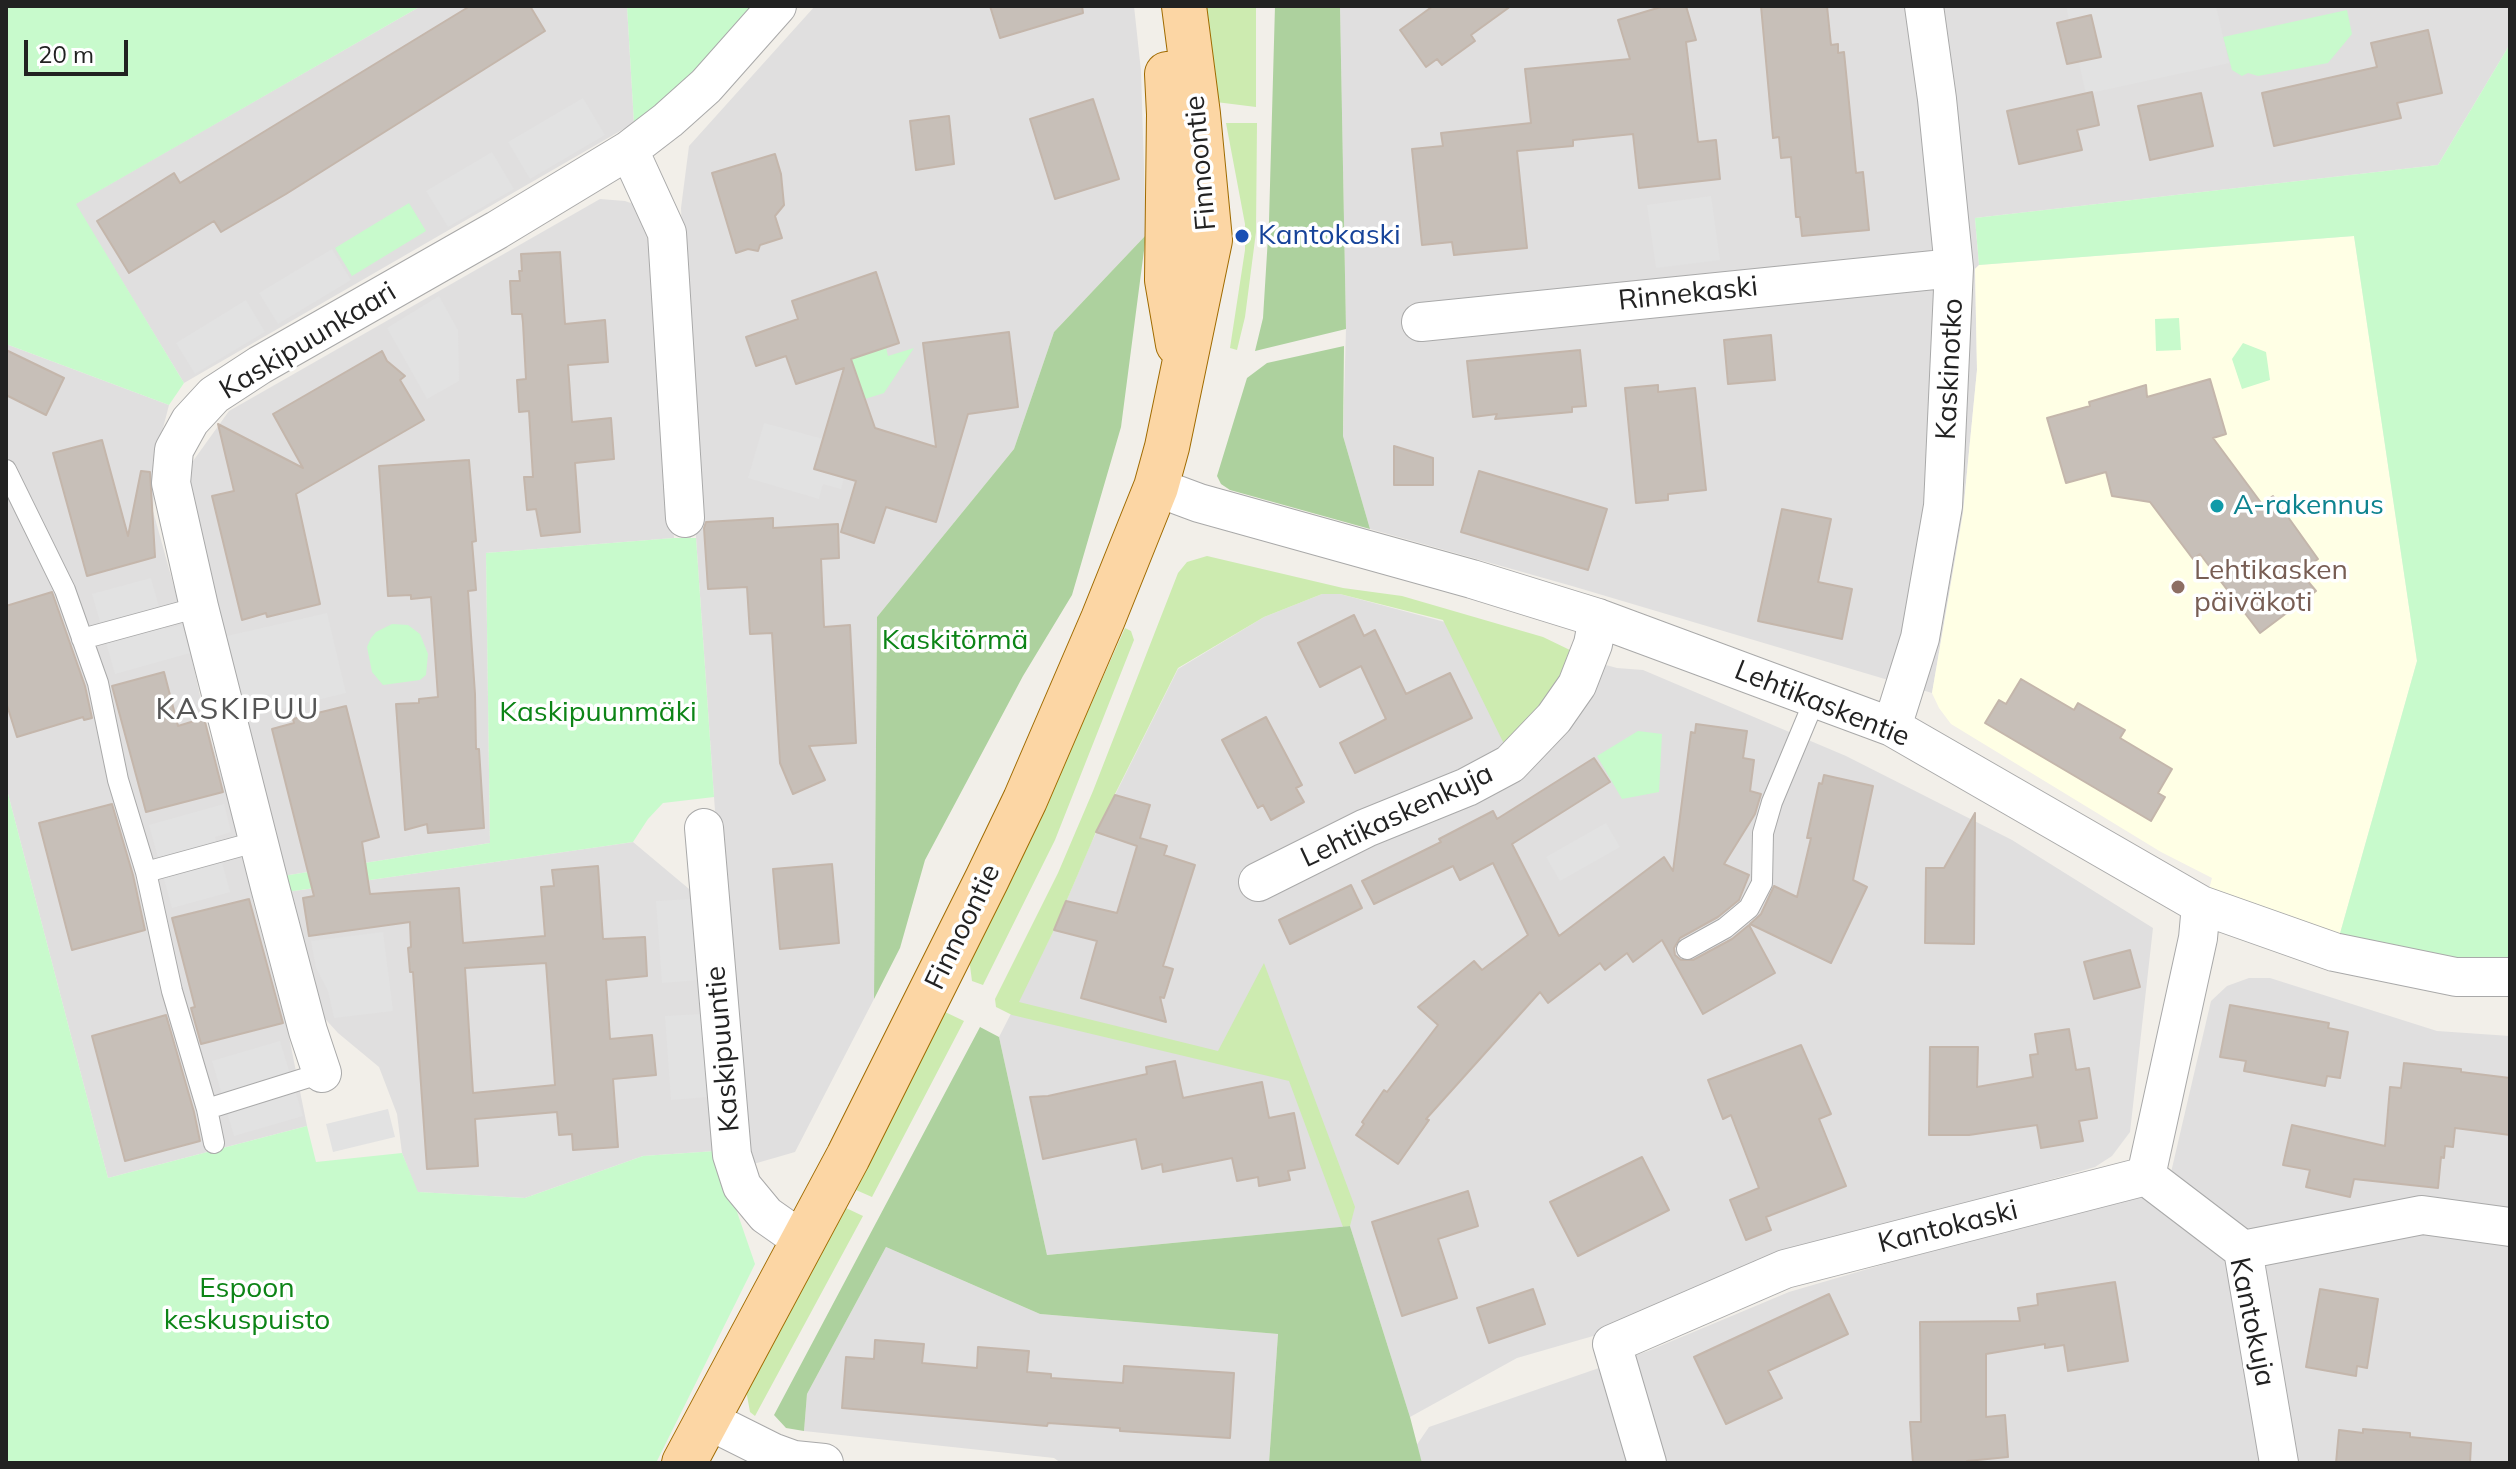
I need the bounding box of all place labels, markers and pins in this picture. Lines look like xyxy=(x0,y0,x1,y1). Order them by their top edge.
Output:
place label: Kantokaski xyxy=(1258,219,1401,253)
marker: Kantokaski xyxy=(1233,227,1251,245)
place label: A-rakennus xyxy=(2233,489,2384,523)
marker: A-rakennus xyxy=(2208,497,2226,515)
place label: Lehtikasken päiväkoti xyxy=(2194,554,2348,620)
marker: Lehtikasken päiväkoti xyxy=(2169,578,2187,596)

